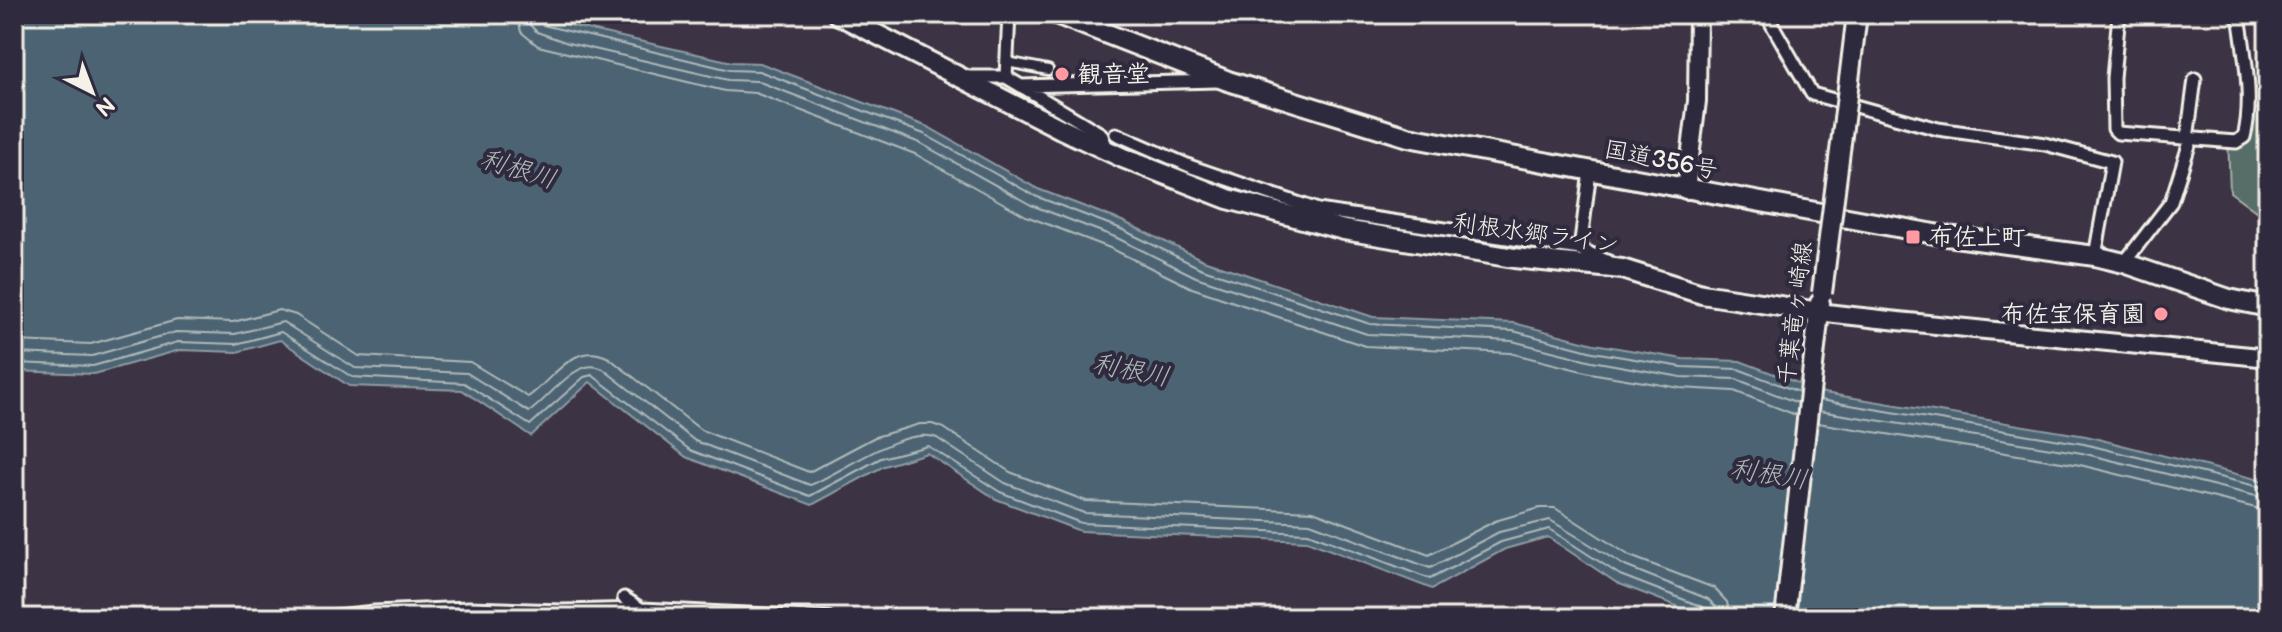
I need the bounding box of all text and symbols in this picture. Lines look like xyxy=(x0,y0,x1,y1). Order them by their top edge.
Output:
north arrow xyxy=(52,52,132,132)
place label: 観音堂 xyxy=(1078,60,1150,89)
marker: 観音堂 xyxy=(1053,65,1071,83)
text: N xyxy=(89,90,120,121)
street label: 国道356号 xyxy=(1602,135,1720,185)
water label: 利根川 xyxy=(476,144,560,196)
street label: 利根水郷ライン xyxy=(1451,208,1621,260)
place label: 布佐上町 xyxy=(1929,223,2025,252)
marker: 布佐上町 xyxy=(1904,228,1922,246)
street label: 千葉竜ヶ崎線 xyxy=(1772,240,1818,386)
place label: 布佐宝保育園 xyxy=(2001,300,2145,329)
marker: 布佐宝保育園 xyxy=(2152,305,2170,323)
water label: 利根川 xyxy=(1090,348,1172,394)
water label: 利根川 xyxy=(1728,454,1810,496)

